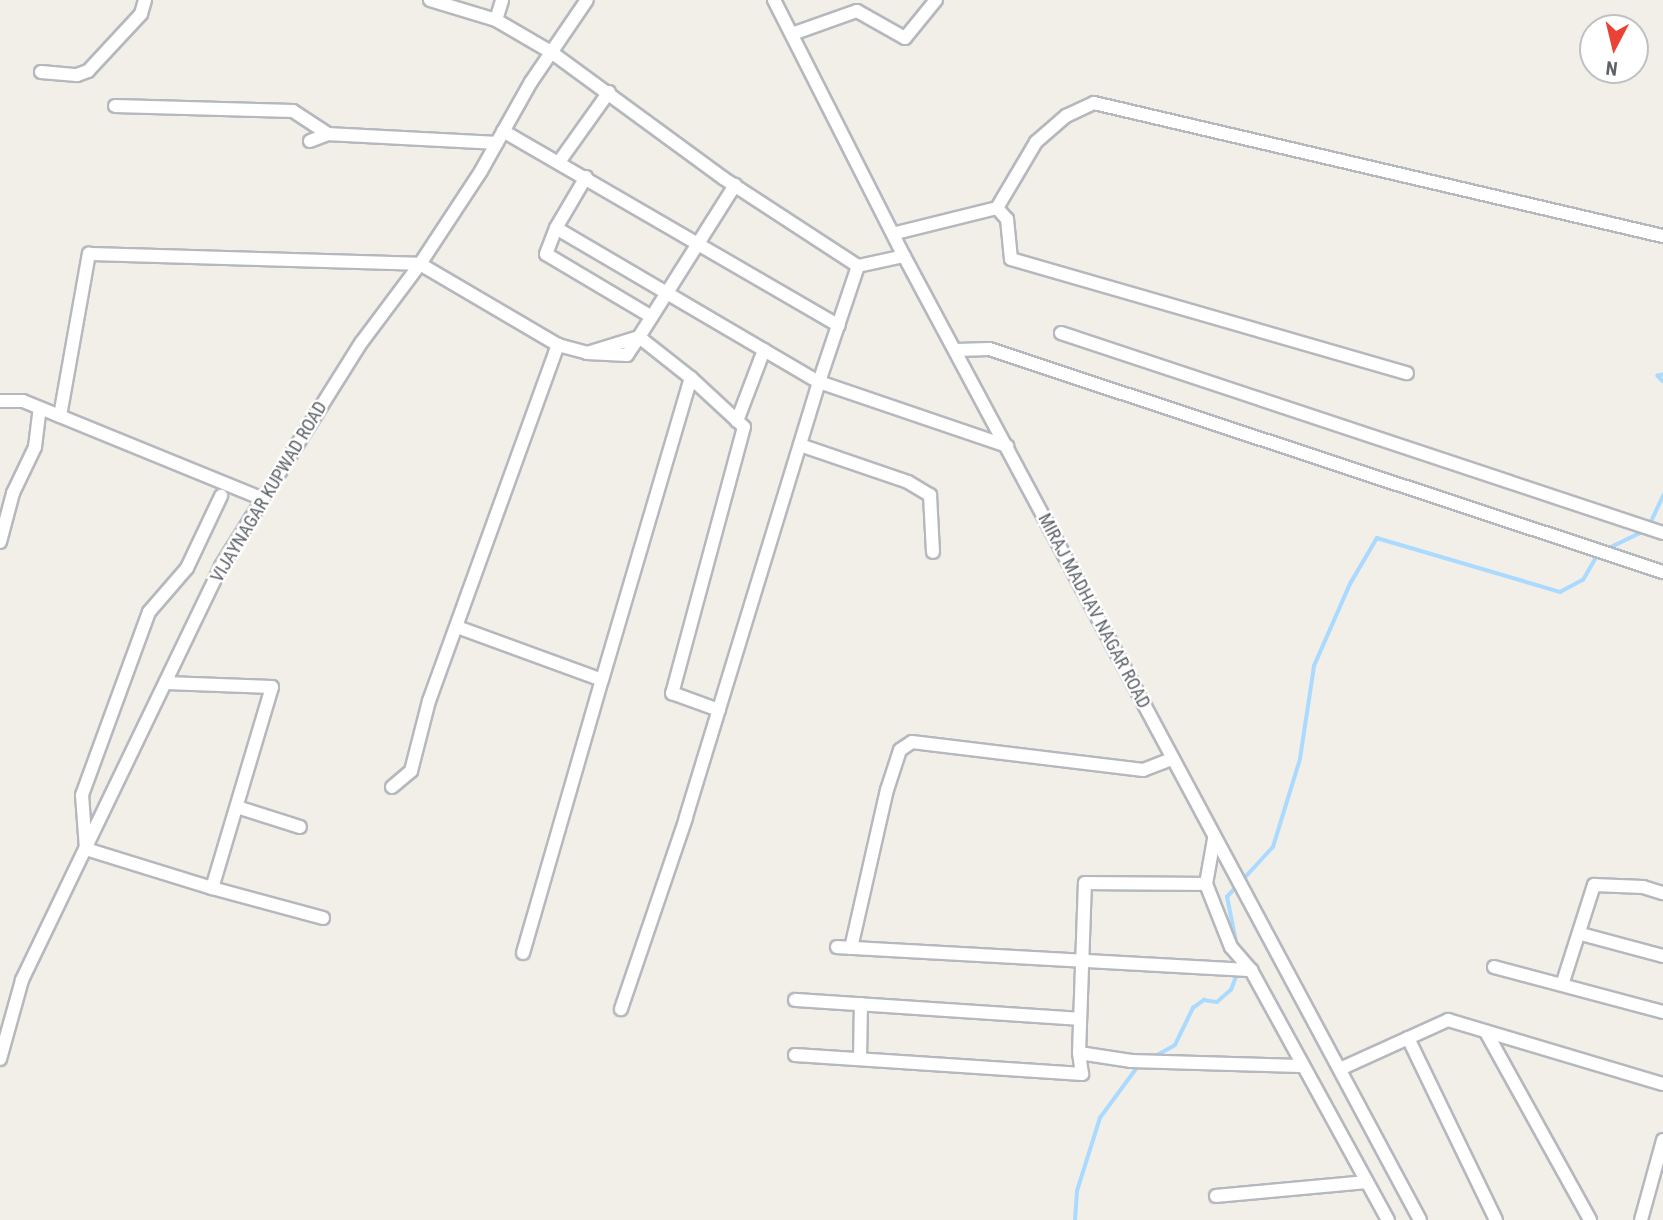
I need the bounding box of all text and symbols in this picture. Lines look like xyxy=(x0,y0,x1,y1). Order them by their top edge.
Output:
north arrow xyxy=(1579,14,1649,84)
text: N xyxy=(1604,56,1619,80)
street label: VIJAYNAGAR KUPWAD ROAD xyxy=(206,398,332,586)
street label: MIRAJ MADHAV NAGAR ROAD xyxy=(1033,510,1155,712)

